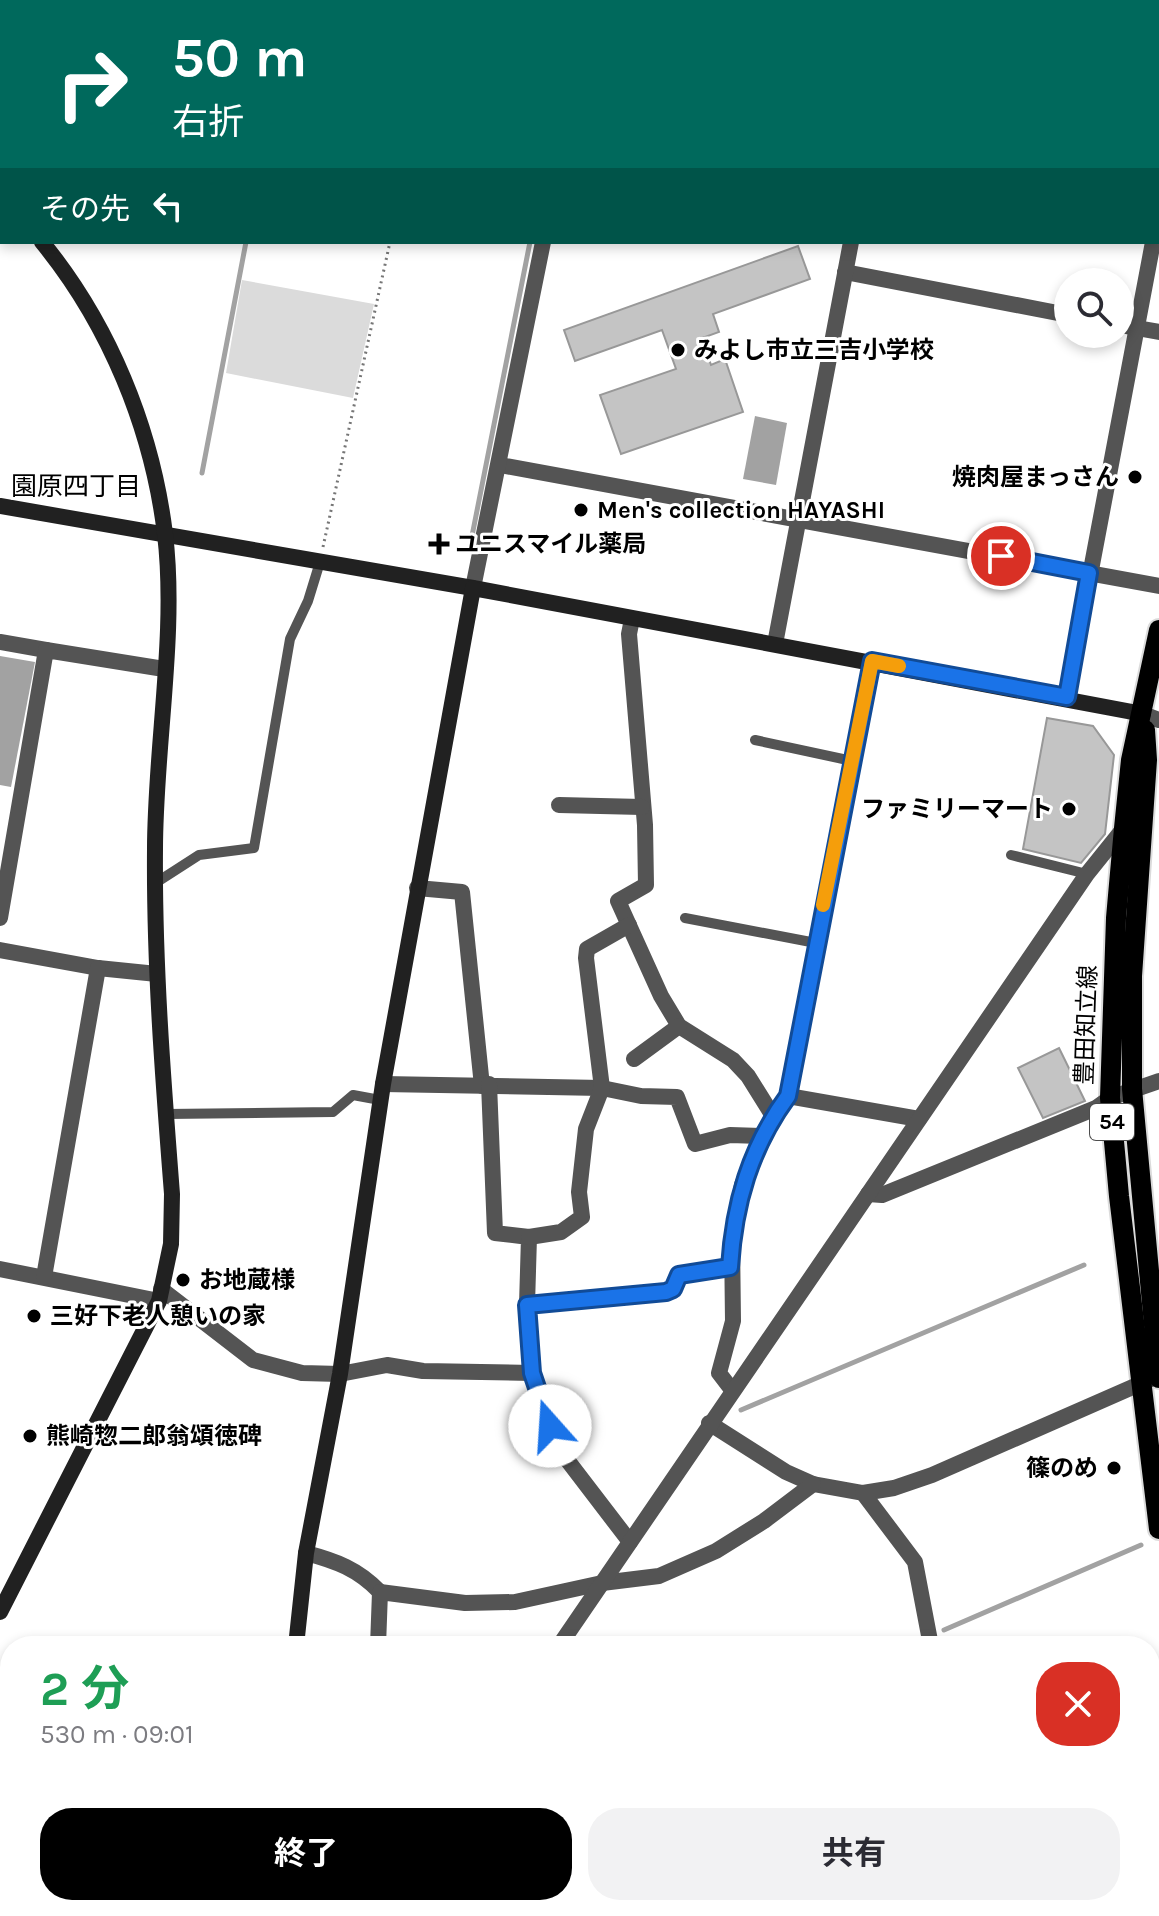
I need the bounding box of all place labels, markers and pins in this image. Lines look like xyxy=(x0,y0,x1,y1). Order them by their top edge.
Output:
place label: みよし市立三吉小学校 xyxy=(694,336,934,364)
marker: みよし市立三吉小学校 xyxy=(669,341,687,359)
place label: 焼肉屋まっさん xyxy=(952,463,1119,491)
marker: 焼肉屋まっさん xyxy=(1126,468,1144,486)
place label: Men's collection HAYASHI xyxy=(597,496,885,524)
marker: Men's collection HAYASHI xyxy=(572,501,590,519)
pin xyxy=(967,522,1035,590)
place label: ユニスマイル薬局 xyxy=(455,530,646,558)
marker: ユニスマイル薬局 xyxy=(430,535,448,553)
place label: ファミリーマート xyxy=(861,795,1053,823)
marker: ファミリーマート xyxy=(1060,800,1078,818)
place label: お地蔵様 xyxy=(199,1266,295,1294)
marker: お地蔵様 xyxy=(174,1271,192,1289)
place label: 三好下老人憩いの家 xyxy=(50,1302,266,1330)
marker: 三好下老人憩いの家 xyxy=(25,1307,43,1325)
place label: 熊崎惣二郎翁頌徳碑 xyxy=(46,1422,262,1450)
marker: 熊崎惣二郎翁頌徳碑 xyxy=(21,1427,39,1445)
place label: 篠のめ xyxy=(1026,1454,1098,1482)
marker: 篠のめ xyxy=(1105,1459,1123,1477)

